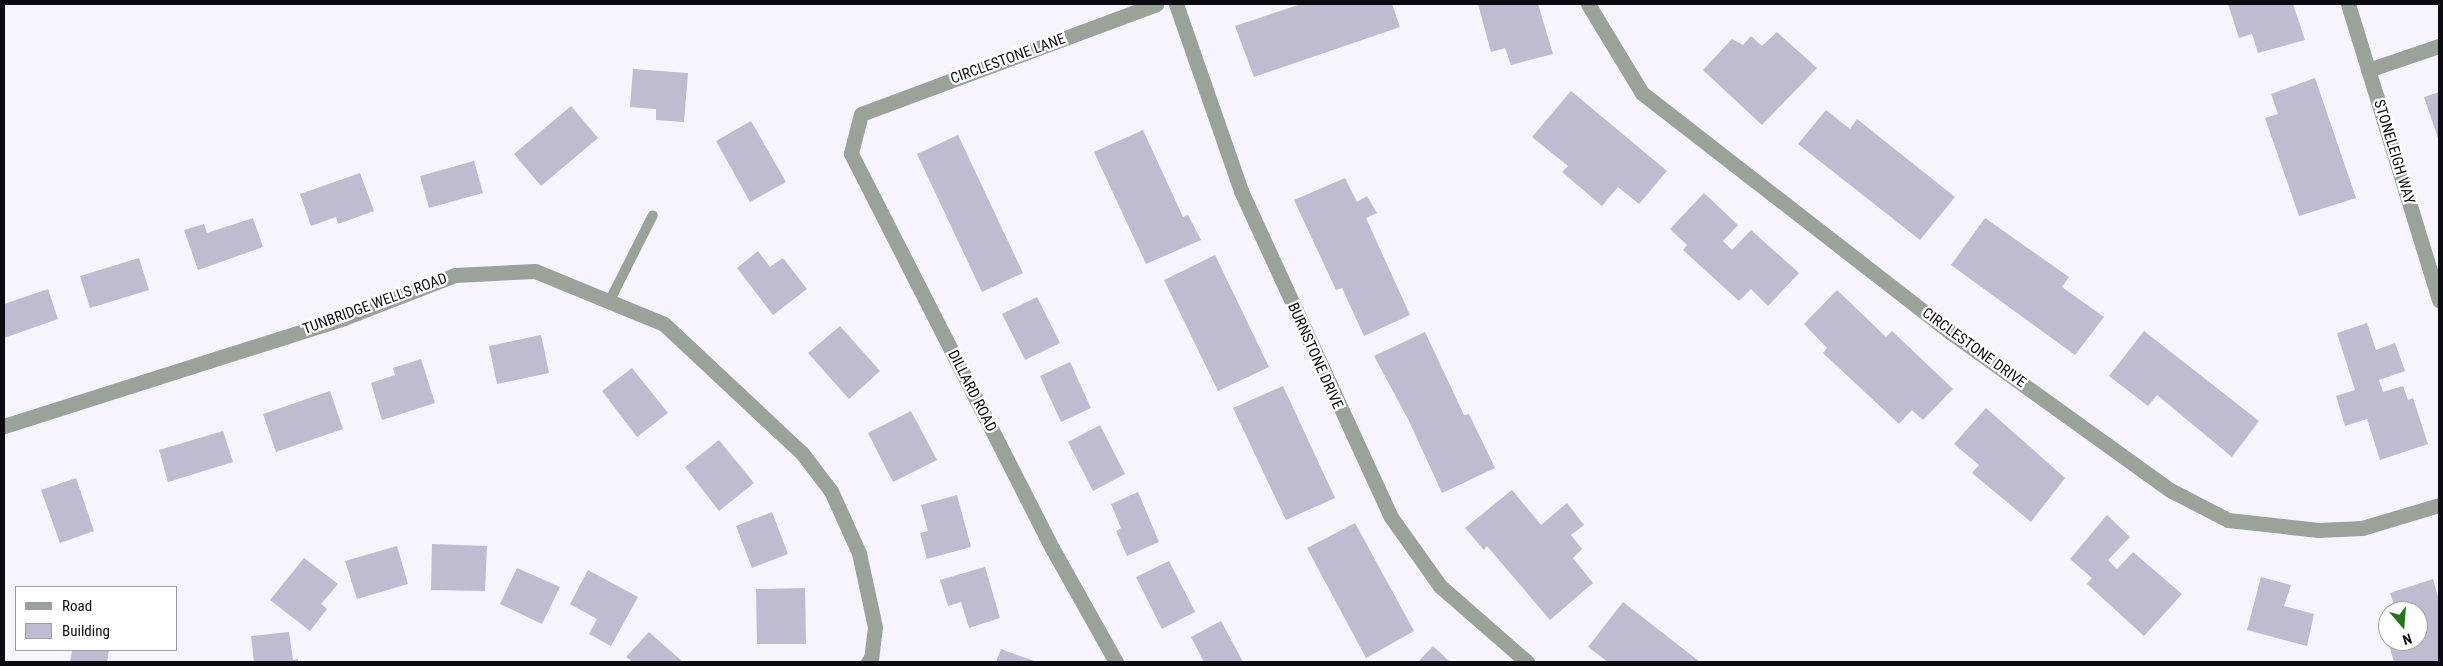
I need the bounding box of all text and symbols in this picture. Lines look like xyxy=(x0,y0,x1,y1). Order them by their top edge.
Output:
street label: CIRCLESTONE LANE xyxy=(948,30,1068,88)
street label: STONELEIGH WAY xyxy=(2370,98,2418,206)
street label: TUNBRIDGE WELLS ROAD xyxy=(300,270,450,338)
street label: BURNSTONE DRIVE xyxy=(1283,300,1347,412)
street label: CIRCLESTONE DRIVE xyxy=(1919,304,2029,392)
street label: DILLARD ROAD xyxy=(944,347,1000,435)
legend xyxy=(15,586,178,651)
text: Road xyxy=(62,597,92,615)
north arrow xyxy=(2378,601,2428,651)
text: Building xyxy=(62,622,110,640)
text: N xyxy=(2401,630,2414,648)

